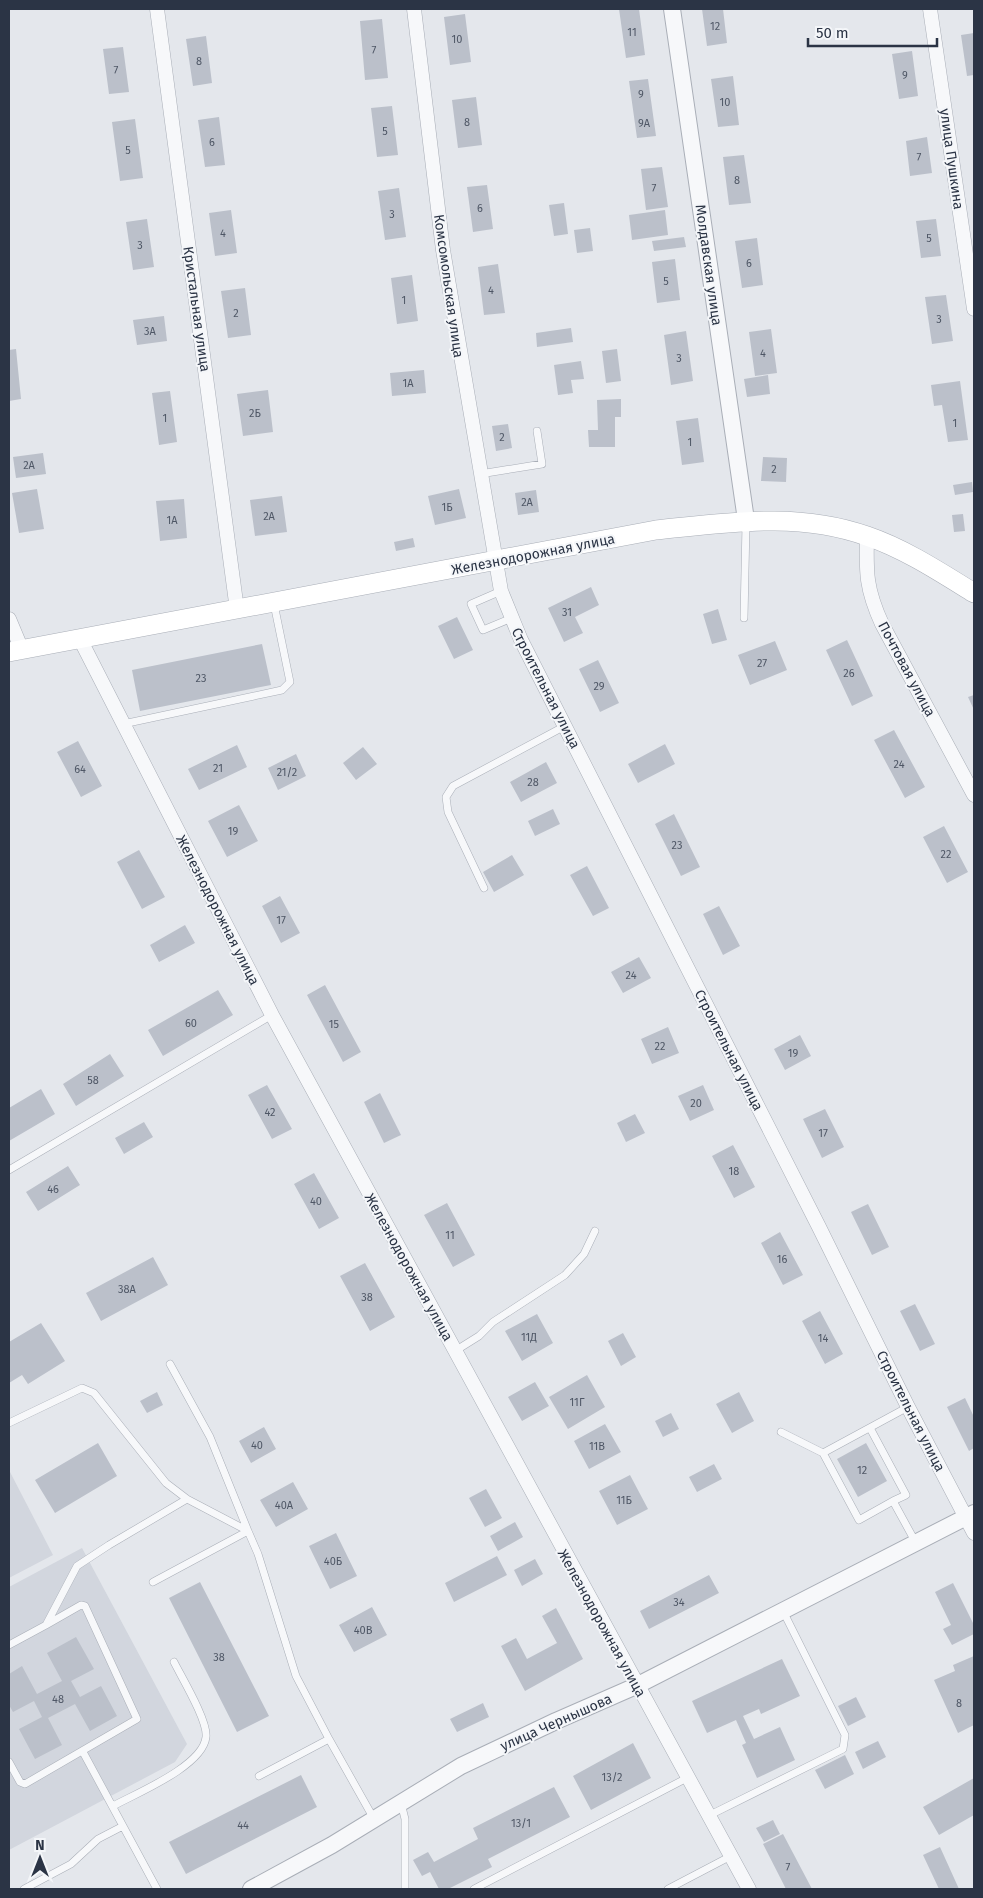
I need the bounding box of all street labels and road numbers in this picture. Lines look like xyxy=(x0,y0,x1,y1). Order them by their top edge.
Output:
street label: улица Пушкина xyxy=(936,107,967,211)
street label: Молдавская улица xyxy=(692,203,725,327)
street label: Комсомольская улица xyxy=(430,213,467,359)
street label: Кристальная улица xyxy=(179,245,214,373)
street label: Железнодорожная улица xyxy=(450,530,616,579)
street label: Почтовая улица xyxy=(874,619,939,720)
street label: Строительная улица xyxy=(508,625,583,752)
street label: Железнодорожная улица xyxy=(172,832,263,988)
street label: Строительная улица xyxy=(691,987,766,1114)
street label: Железнодорожная улица xyxy=(361,1190,456,1344)
street label: Строительная улица xyxy=(873,1348,948,1475)
street label: Железнодорожная улица xyxy=(554,1546,649,1700)
street label: улица Чернышова xyxy=(498,1690,615,1755)

